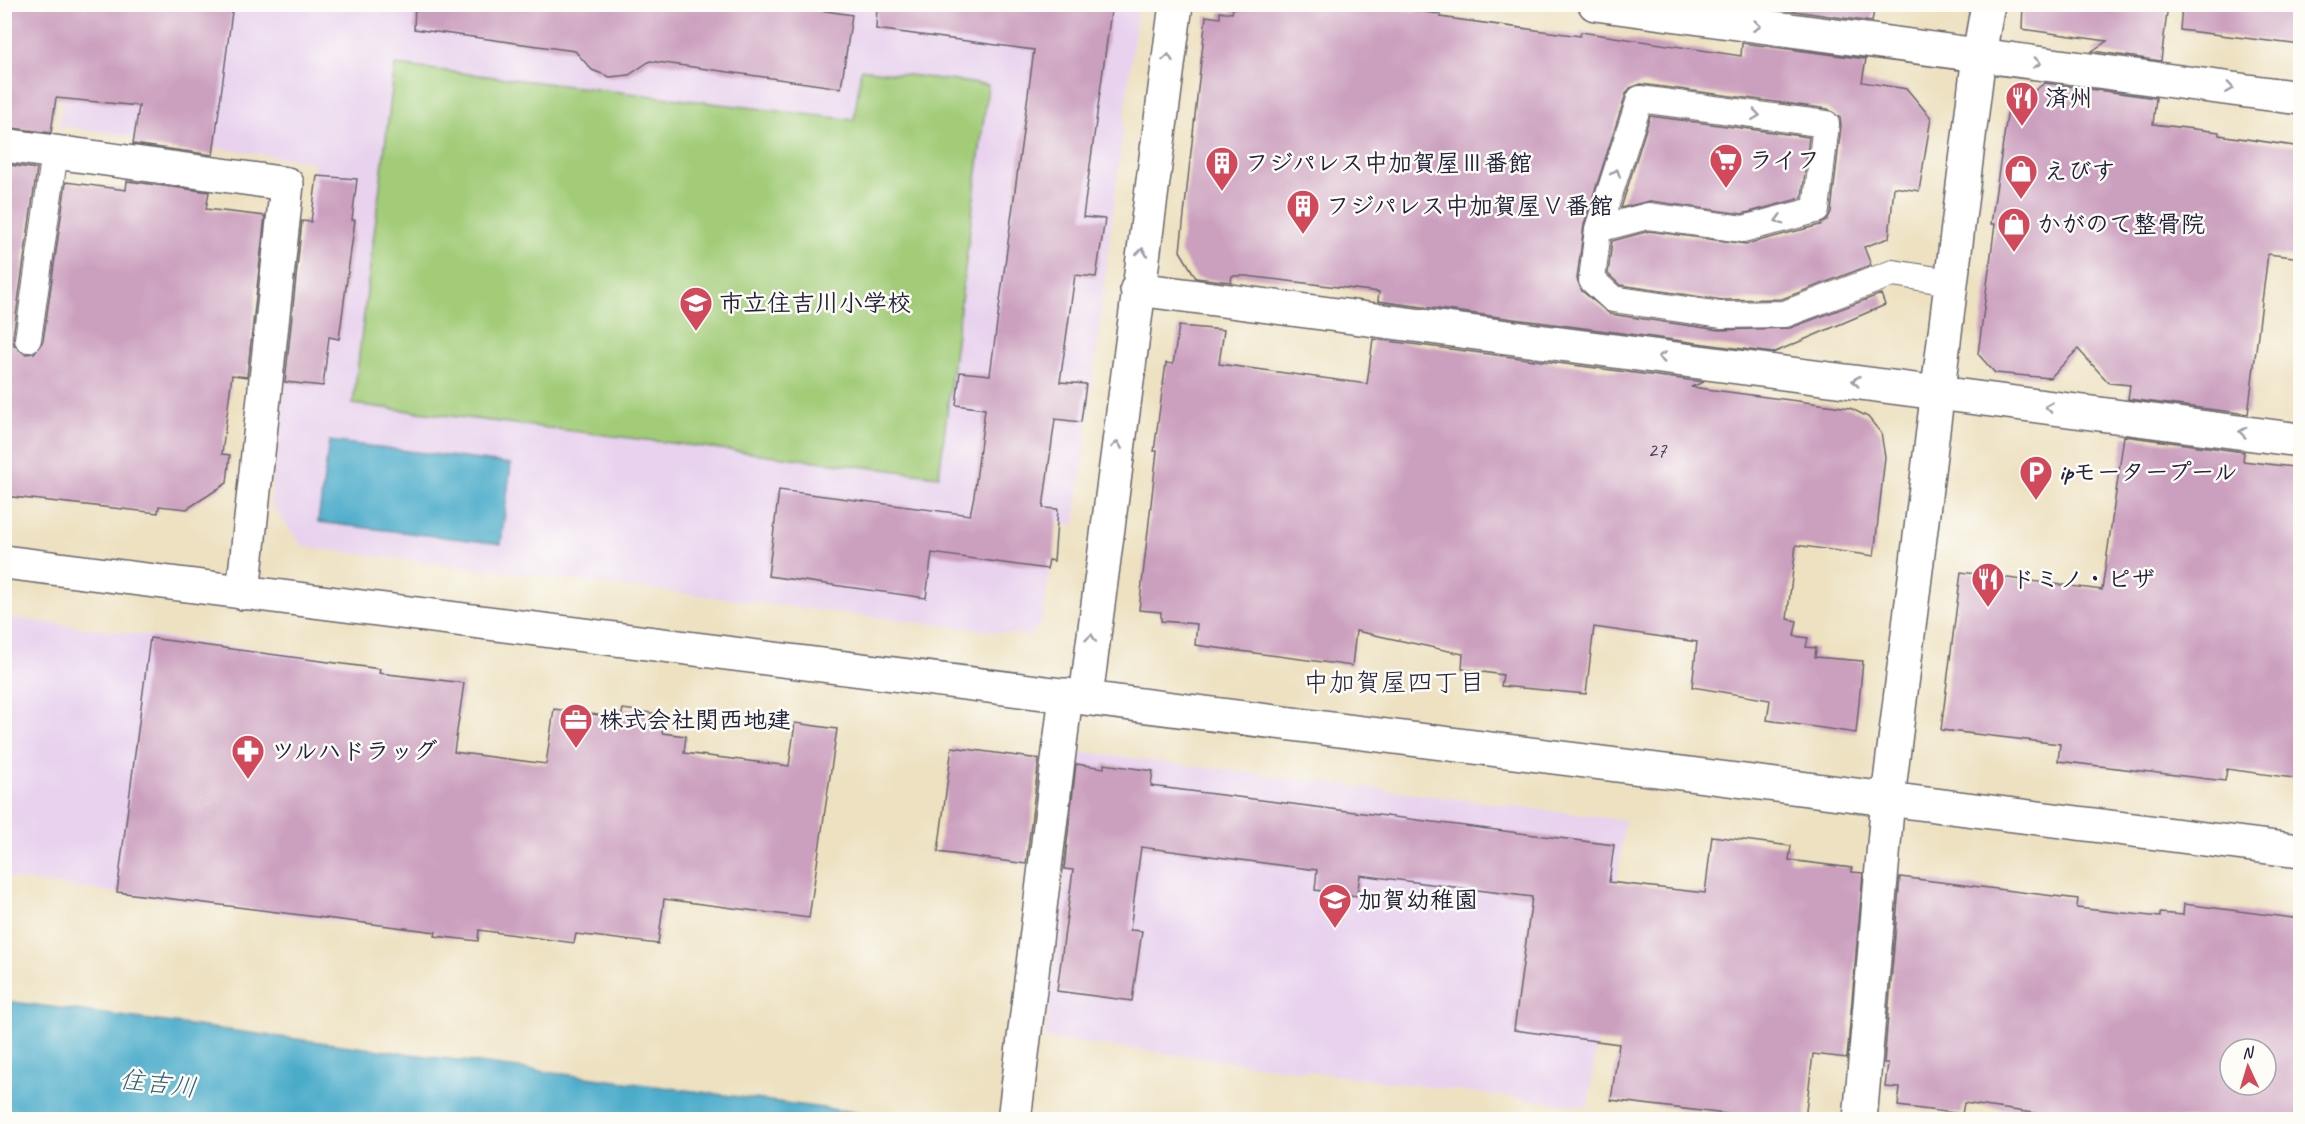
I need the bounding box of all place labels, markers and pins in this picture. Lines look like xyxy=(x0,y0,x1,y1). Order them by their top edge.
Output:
restaurant icon: 済州 xyxy=(2004,80,2040,127)
place label: 済州 xyxy=(2045,83,2093,113)
supermarket icon: ライフ xyxy=(1708,142,1744,189)
building icon: フジパレス中加賀屋Ⅲ番館 xyxy=(1204,145,1240,192)
place label: ライフ xyxy=(1749,145,1821,175)
place label: フジパレス中加賀屋Ⅲ番館 xyxy=(1245,148,1532,178)
shop icon: えびす xyxy=(2003,153,2039,200)
place label: えびす xyxy=(2044,156,2116,186)
building icon: フジパレス中加賀屋Ⅴ番館 xyxy=(1285,188,1321,235)
place label: フジパレス中加賀屋Ⅴ番館 xyxy=(1326,191,1613,221)
shop icon: かがのて整骨院 xyxy=(1996,206,2032,253)
place label: かがのて整骨院 xyxy=(2037,209,2205,239)
school or university icon: 市立住吉川小学校 xyxy=(678,285,714,332)
place label: 市立住吉川小学校 xyxy=(719,288,911,318)
parking icon: ipモータープール xyxy=(2018,454,2054,501)
place label: ipモータープール xyxy=(2059,457,2237,487)
restaurant icon: ドミノ・ピザ xyxy=(1970,561,2006,608)
place label: ドミノ・ピザ xyxy=(2011,564,2155,594)
office icon: 株式会社関西地建 xyxy=(558,702,594,749)
place label: 株式会社関西地建 xyxy=(599,705,791,735)
pharmacy icon: ツルハドラッグ xyxy=(230,733,266,780)
place label: ツルハドラッグ xyxy=(271,736,438,766)
school or university icon: 加賀幼稚園 xyxy=(1317,882,1353,929)
place label: 加賀幼稚園 xyxy=(1358,885,1478,915)

